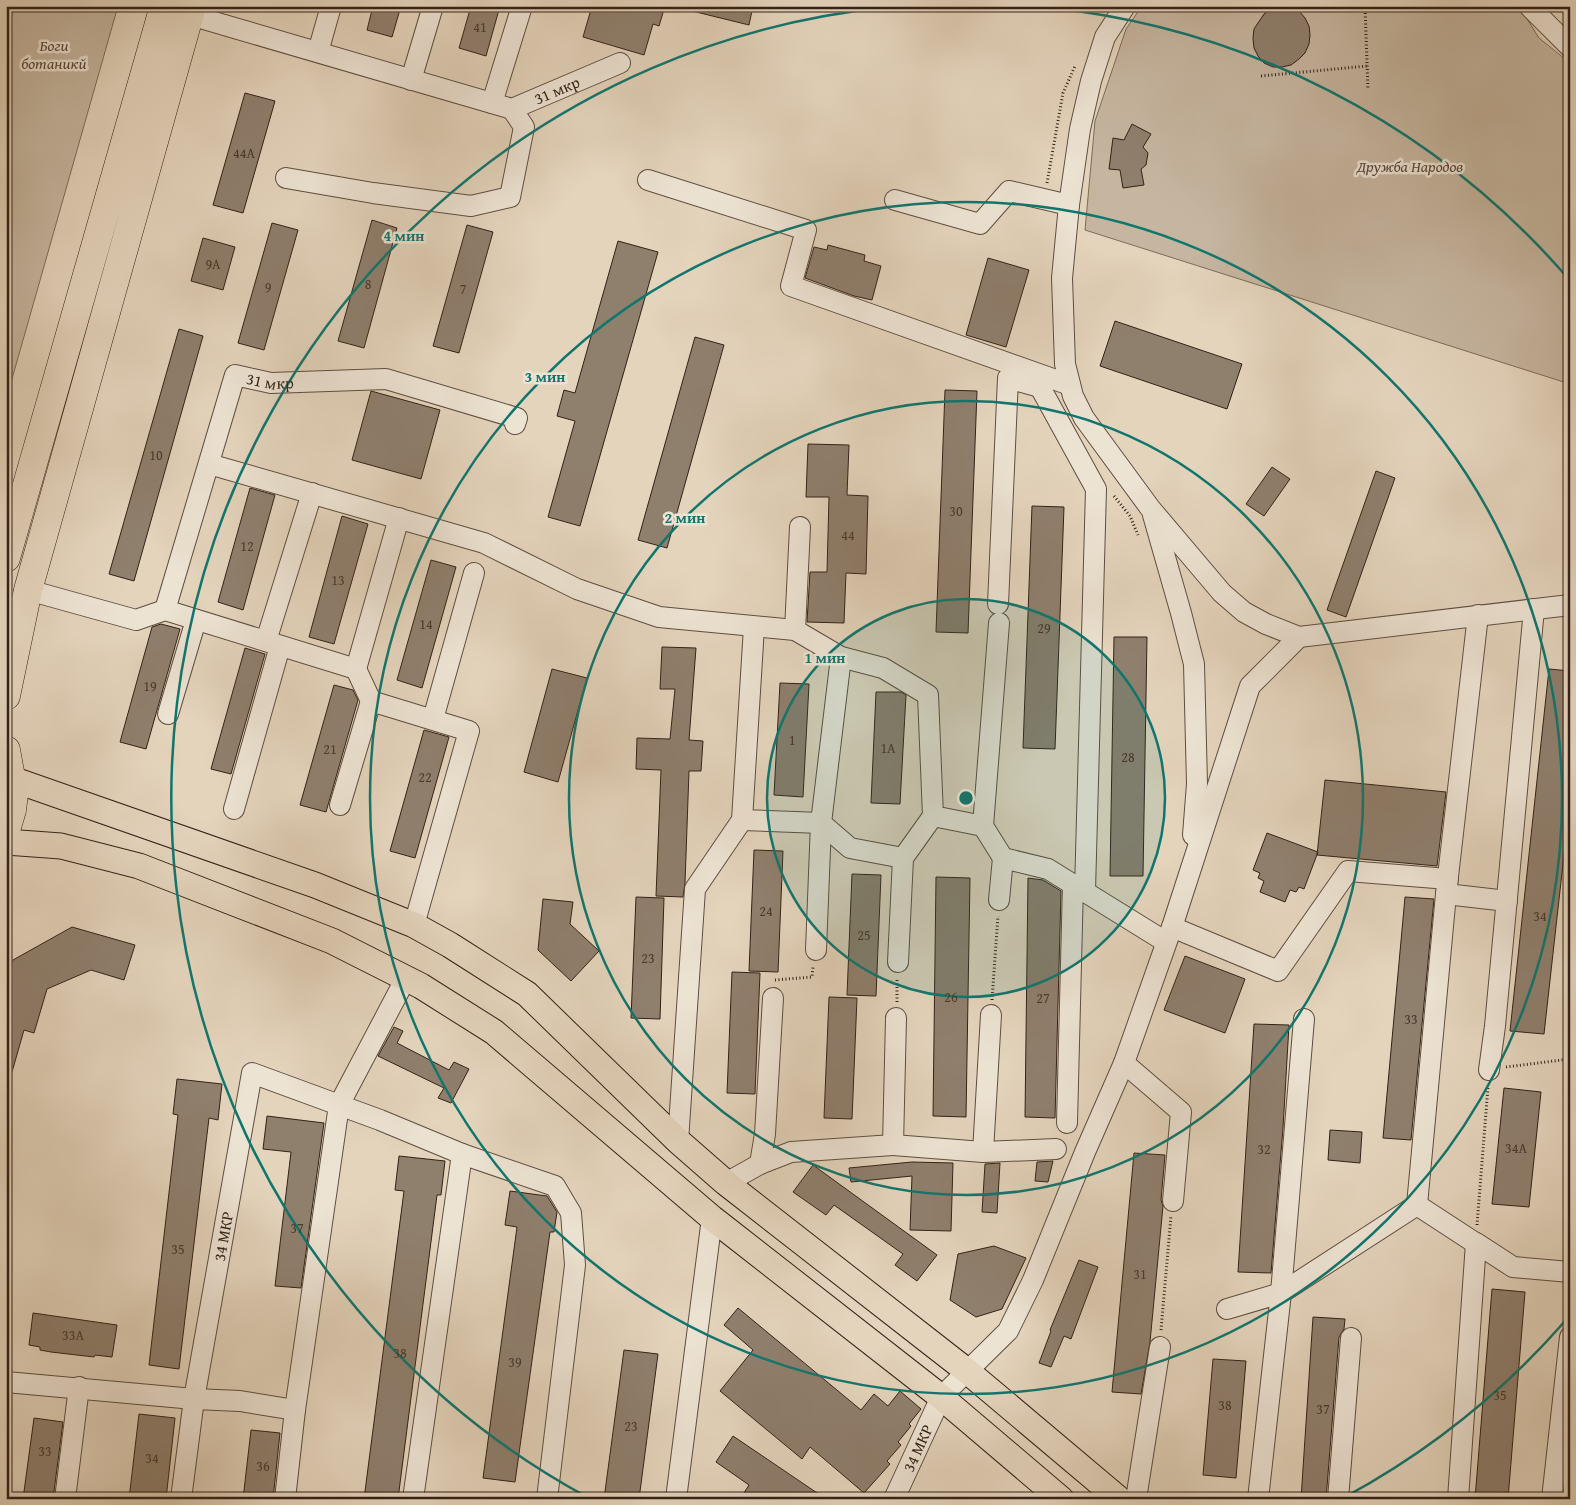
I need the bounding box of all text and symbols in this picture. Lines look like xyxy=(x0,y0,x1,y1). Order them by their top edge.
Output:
house number: 41 xyxy=(473,17,487,37)
park label: Боги ботаникй xyxy=(21,33,87,75)
street label: 31 мкр xyxy=(530,70,584,110)
house number: 44А xyxy=(233,143,255,163)
park label: Дружба Народов xyxy=(1356,154,1463,178)
text: 4 мин xyxy=(384,225,425,246)
house number: 9А xyxy=(205,254,221,274)
house number: 8 xyxy=(365,274,372,294)
house number: 9 xyxy=(265,277,272,297)
house number: 7 xyxy=(460,279,467,299)
street label: 31 мкр xyxy=(244,366,294,396)
text: 3 мин xyxy=(525,366,566,387)
house number: 10 xyxy=(149,445,163,465)
house number: 30 xyxy=(949,501,963,521)
text: 2 мин xyxy=(665,507,706,528)
house number: 44 xyxy=(841,525,855,545)
house number: 12 xyxy=(240,536,254,556)
house number: 13 xyxy=(331,570,345,590)
house number: 14 xyxy=(419,614,433,634)
house number: 29 xyxy=(1037,618,1051,638)
text: 1 мин xyxy=(805,647,846,668)
house number: 19 xyxy=(143,676,157,696)
house number: 1 xyxy=(789,730,795,750)
house number: 1А xyxy=(880,738,896,758)
house number: 21 xyxy=(323,739,337,759)
house number: 28 xyxy=(1121,747,1135,767)
house number: 22 xyxy=(418,767,432,787)
centre of rings xyxy=(957,789,975,807)
house number: 24 xyxy=(759,901,773,921)
house number: 34 xyxy=(1533,906,1547,926)
house number: 25 xyxy=(857,925,871,945)
house number: 23 xyxy=(641,948,655,968)
house number: 26 xyxy=(944,987,958,1007)
house number: 27 xyxy=(1036,988,1050,1008)
house number: 33 xyxy=(1404,1009,1418,1029)
house number: 34А xyxy=(1505,1138,1527,1158)
house number: 32 xyxy=(1257,1139,1271,1159)
street label: 34 МКР xyxy=(207,1210,239,1263)
house number: 37 xyxy=(290,1218,304,1238)
house number: 35 xyxy=(171,1239,185,1259)
house number: 31 xyxy=(1133,1264,1147,1284)
house number: 33А xyxy=(62,1325,84,1345)
house number: 38 xyxy=(393,1343,407,1363)
house number: 39 xyxy=(508,1352,522,1372)
house number: 35 xyxy=(1493,1385,1507,1405)
house number: 38 xyxy=(1218,1395,1232,1415)
house number: 37 xyxy=(1316,1399,1330,1419)
house number: 23 xyxy=(624,1416,638,1436)
street label: 34 МКР xyxy=(896,1420,939,1476)
house number: 33 xyxy=(38,1441,52,1461)
house number: 34 xyxy=(145,1448,159,1468)
house number: 36 xyxy=(256,1456,270,1476)

